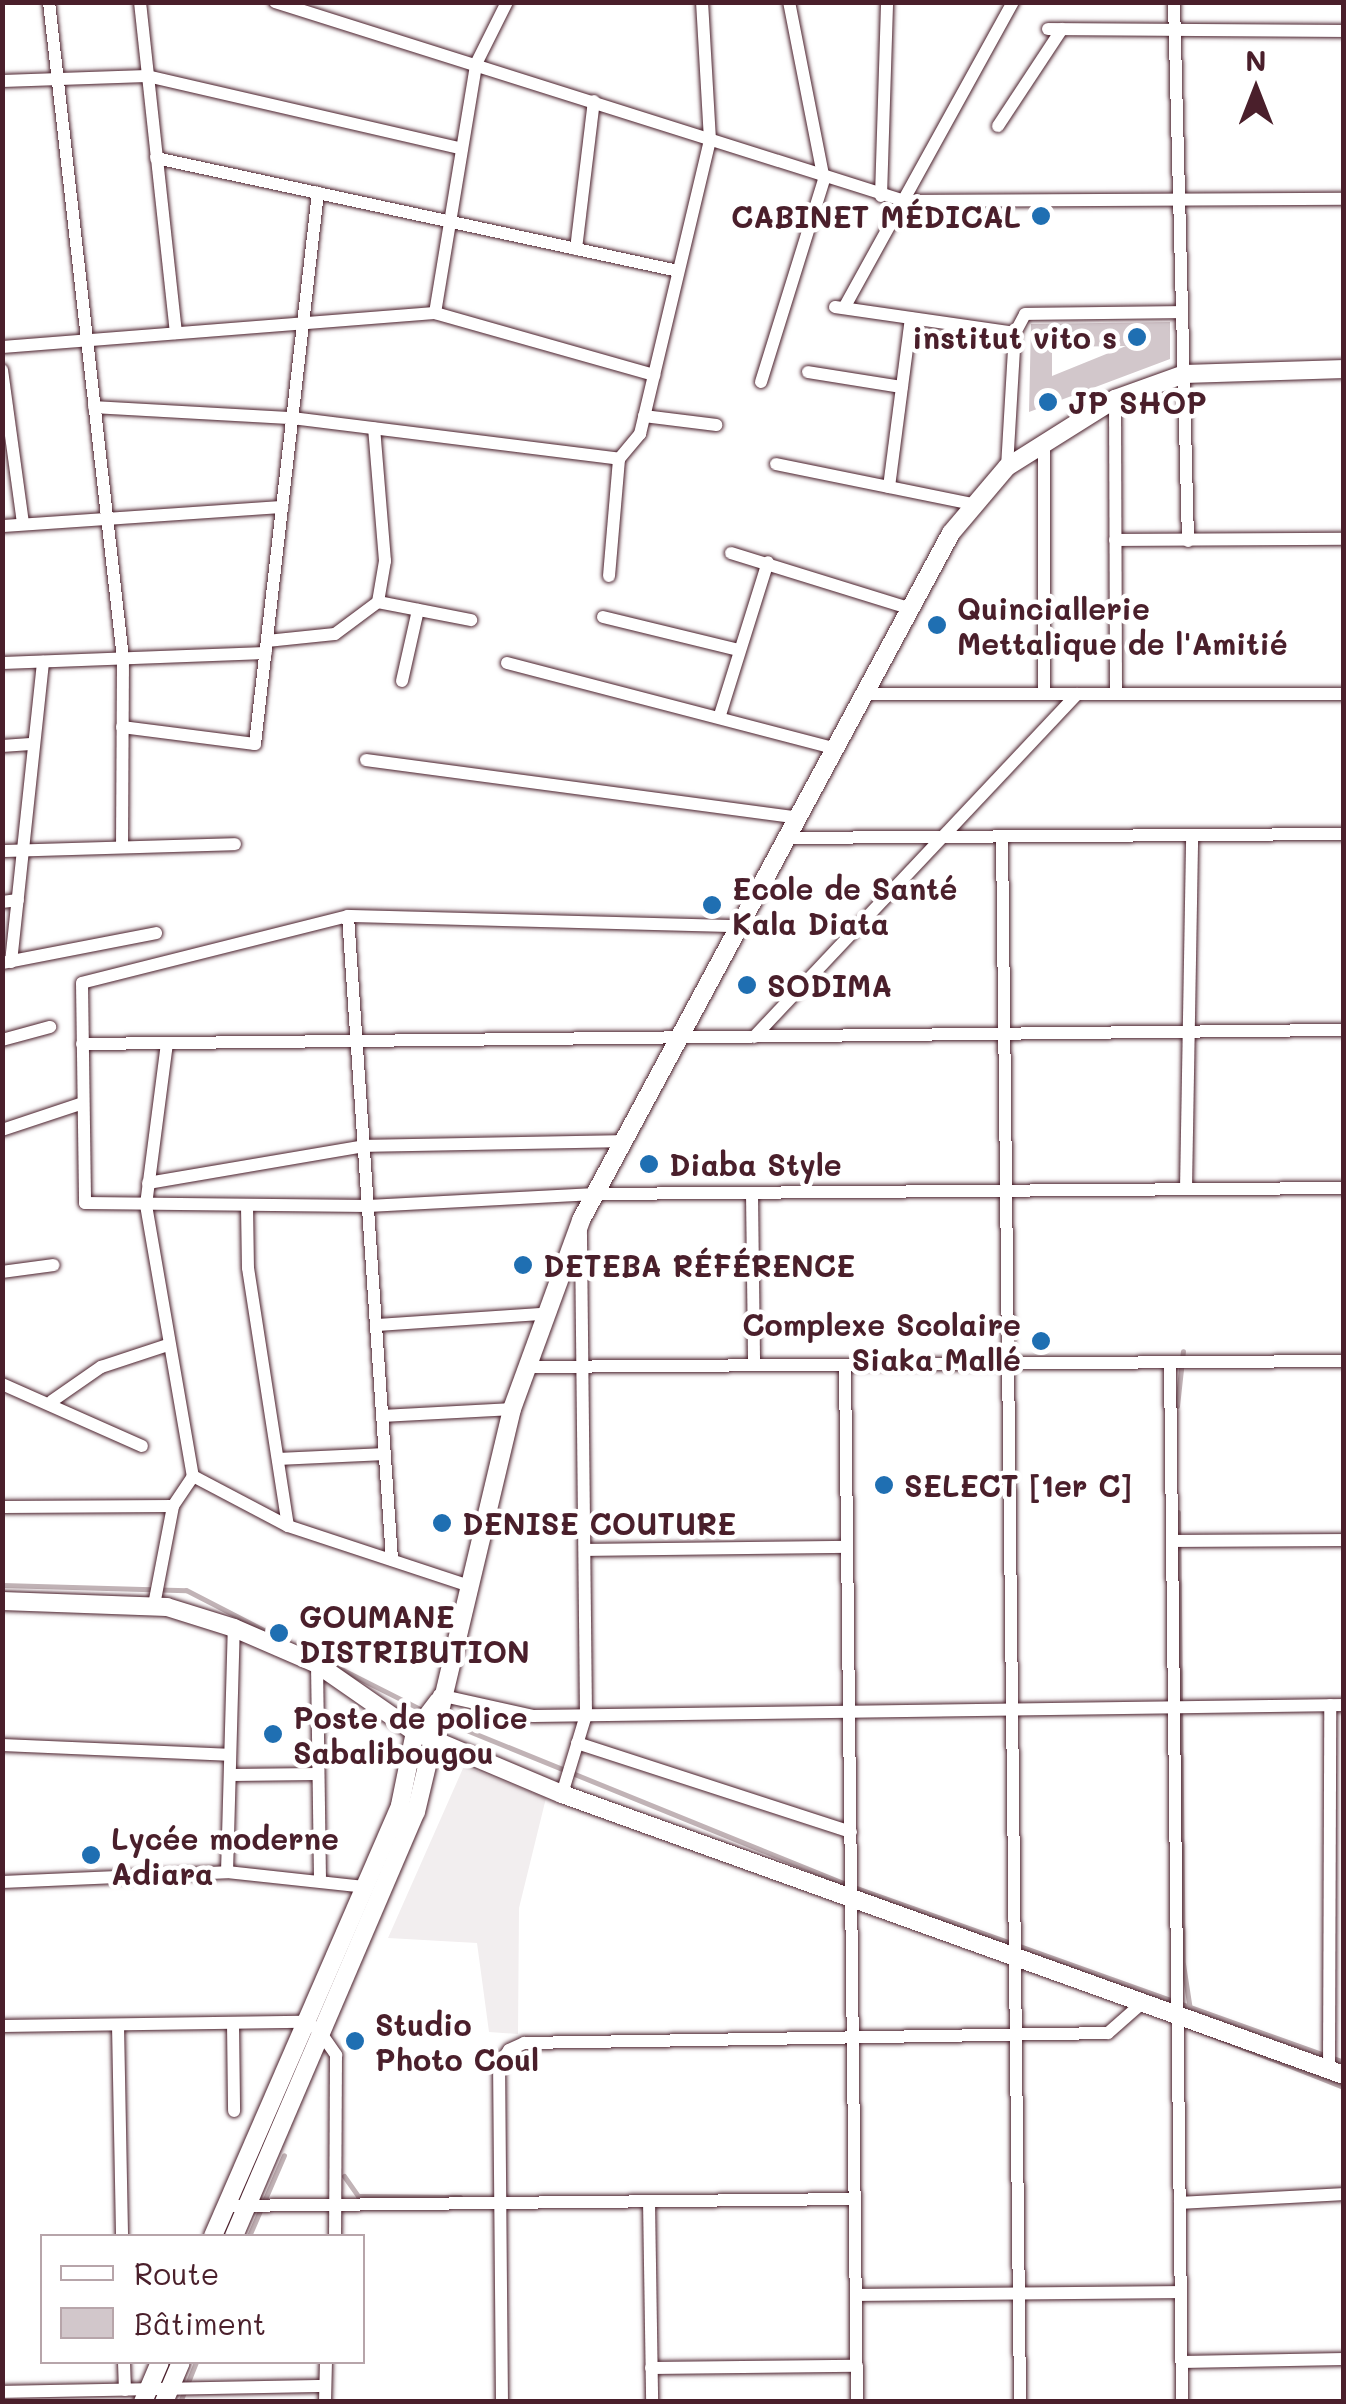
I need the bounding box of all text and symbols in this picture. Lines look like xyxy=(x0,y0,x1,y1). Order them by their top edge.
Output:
north arrow xyxy=(1206,40,1306,140)
text: N xyxy=(1245,42,1267,78)
place label: CABINET MÉDICAL xyxy=(731,198,1021,234)
marker: CABINET MÉDICAL xyxy=(1030,205,1052,227)
place label: institut vito s xyxy=(913,319,1117,355)
marker: institut vito s xyxy=(1126,326,1148,348)
place label: JP SHOP xyxy=(1068,384,1207,420)
marker: JP SHOP xyxy=(1037,391,1059,413)
place label: Quinciallerie Mettalique de l'Amitié xyxy=(957,590,1288,660)
marker: Quinciallerie Mettalique de l'Amitié xyxy=(926,614,948,636)
place label: Ecole de Santé Kala Diata xyxy=(732,870,957,940)
marker: Ecole de Santé Kala Diata xyxy=(701,894,723,916)
place label: SODIMA xyxy=(767,967,892,1003)
marker: SODIMA xyxy=(736,974,758,996)
place label: Diaba Style xyxy=(669,1146,842,1182)
marker: Diaba Style xyxy=(638,1153,660,1175)
place label: DETEBA RÉFÉRENCE xyxy=(543,1247,855,1283)
marker: DETEBA RÉFÉRENCE xyxy=(512,1254,534,1276)
place label: Complexe Scolaire Siaka Mallé xyxy=(742,1306,1021,1376)
marker: Complexe Scolaire Siaka Mallé xyxy=(1030,1330,1052,1352)
place label: SELECT [1er C] xyxy=(904,1467,1132,1503)
marker: SELECT [1er C] xyxy=(873,1474,895,1496)
place label: DENISE COUTURE xyxy=(462,1505,736,1541)
marker: DENISE COUTURE xyxy=(431,1512,453,1534)
place label: GOUMANE DISTRIBUTION xyxy=(299,1598,530,1668)
marker: GOUMANE DISTRIBUTION xyxy=(268,1622,290,1644)
place label: Poste de police Sabalibougou xyxy=(293,1699,528,1770)
marker: Poste de police Sabalibougou xyxy=(262,1723,284,1745)
place label: Lycée moderne Adiara xyxy=(111,1820,339,1890)
marker: Lycée moderne Adiara xyxy=(80,1844,102,1866)
place label: Studio Photo Coul xyxy=(375,2006,539,2076)
marker: Studio Photo Coul xyxy=(344,2030,366,2052)
legend xyxy=(40,2234,365,2364)
text: Route xyxy=(134,2253,219,2293)
text: Bâtiment xyxy=(134,2303,266,2343)

